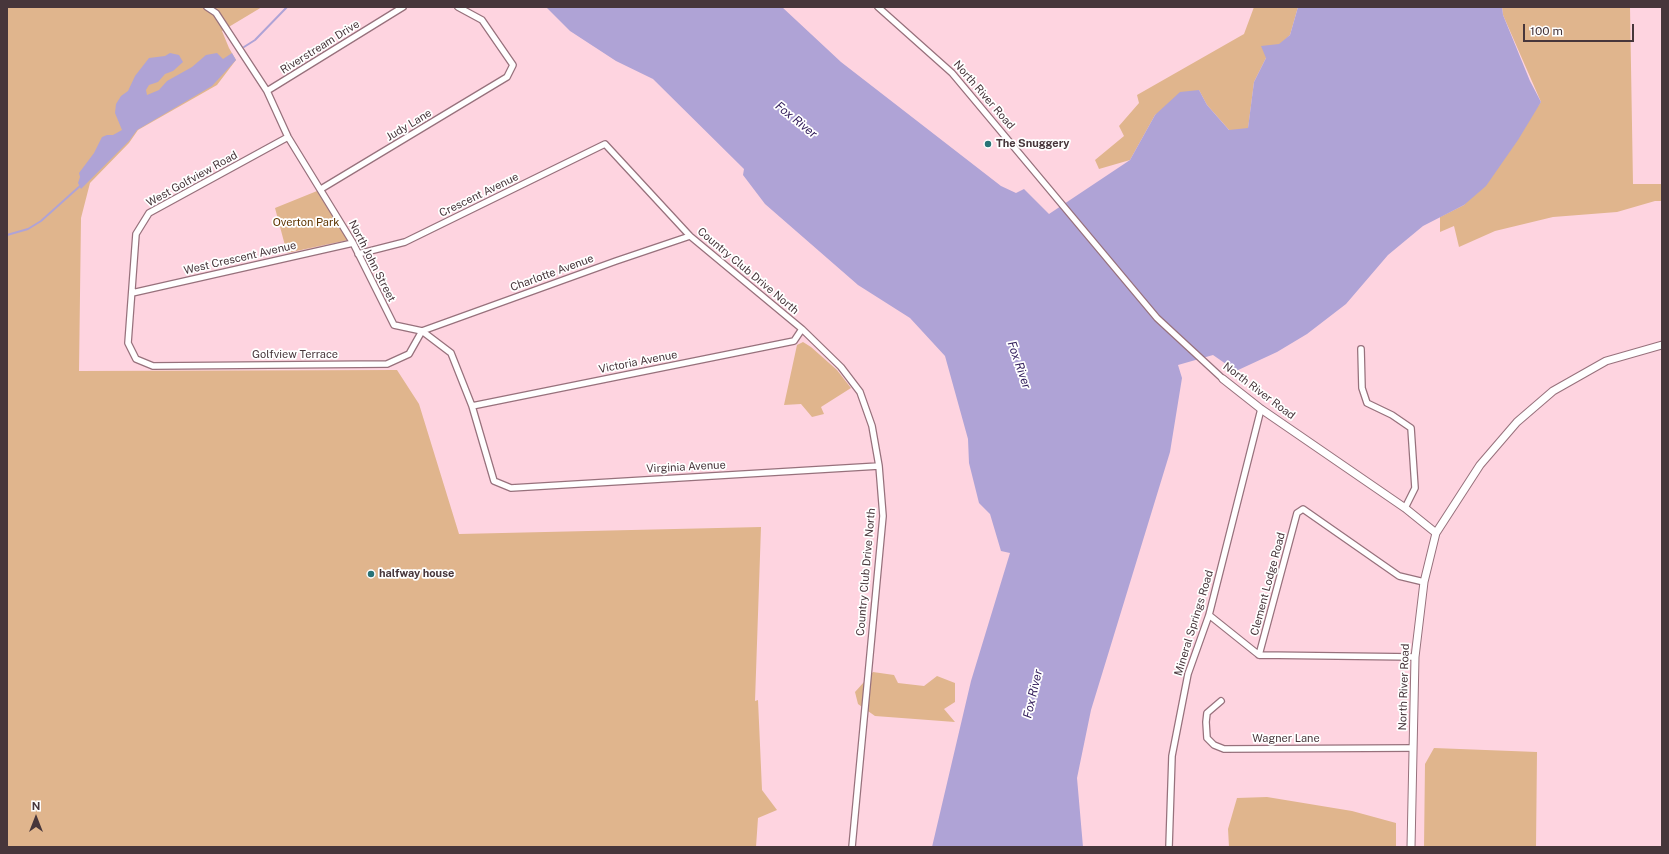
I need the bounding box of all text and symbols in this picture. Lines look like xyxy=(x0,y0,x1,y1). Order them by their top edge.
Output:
scale bar xyxy=(1525,16,1636,42)
street label: Riverstream Drive xyxy=(278,17,362,77)
text: 100 m xyxy=(1530,24,1563,38)
street label: North River Road xyxy=(951,58,1017,132)
water label: Fox River xyxy=(772,99,820,141)
street label: Judy Lane xyxy=(384,106,434,144)
place label: The Snuggery xyxy=(996,137,1070,151)
marker: The Snuggery xyxy=(983,139,993,149)
street label: West Golfview Road xyxy=(144,148,240,210)
street label: Crescent Avenue xyxy=(437,170,521,220)
park label: Overton Park xyxy=(273,216,339,230)
street label: North John Street xyxy=(346,218,398,304)
street label: Country Club Drive North xyxy=(695,225,801,317)
street label: West Crescent Avenue xyxy=(182,239,298,277)
street label: Charlotte Avenue xyxy=(508,252,596,294)
water label: Fox River xyxy=(1004,339,1034,391)
street label: Golfview Terrace xyxy=(252,348,338,362)
street label: Victoria Avenue xyxy=(598,348,678,376)
street label: North River Road xyxy=(1220,360,1298,422)
street label: Virginia Avenue xyxy=(646,458,726,476)
street label: Country Club Drive North xyxy=(854,508,878,636)
street label: Clement Lodge Road xyxy=(1248,531,1288,637)
place label: halfway house xyxy=(379,567,454,581)
marker: halfway house xyxy=(366,569,376,579)
street label: Mineral Springs Road xyxy=(1172,569,1216,677)
street label: North River Road xyxy=(1396,643,1412,731)
water label: Fox River xyxy=(1020,668,1046,720)
street label: Wagner Lane xyxy=(1252,732,1320,746)
north arrow xyxy=(16,798,56,838)
text: N xyxy=(32,800,40,812)

